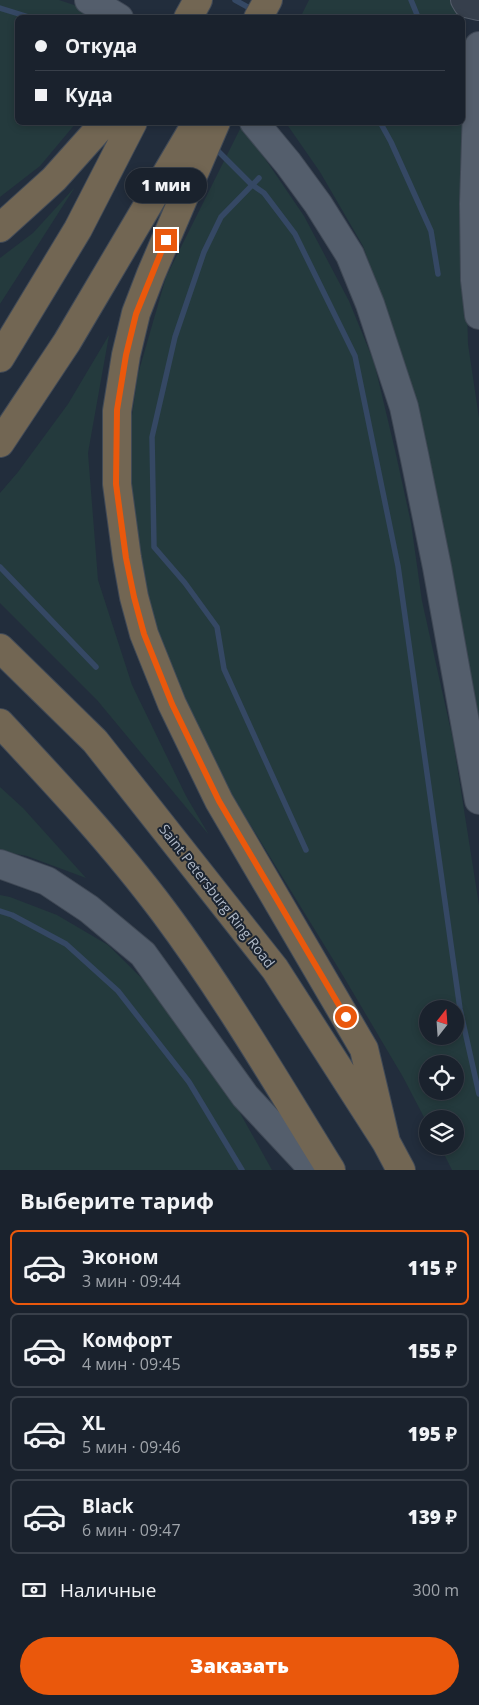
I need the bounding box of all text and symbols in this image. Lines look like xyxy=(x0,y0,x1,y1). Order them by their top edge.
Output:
text: Откуда xyxy=(65,33,137,59)
text: Куда xyxy=(65,82,113,108)
callout: 1 мин xyxy=(125,168,207,202)
text: 1 мин xyxy=(141,174,191,196)
route end xyxy=(155,229,177,251)
street label: Saint Petersburg Ring Road xyxy=(155,820,279,971)
north arrow xyxy=(419,1000,464,1045)
map controls xyxy=(419,1000,464,1155)
route start xyxy=(335,1006,357,1028)
button: locate xyxy=(419,1055,464,1100)
button: layers xyxy=(419,1110,464,1155)
text: Выберите тариф xyxy=(20,1185,214,1215)
text: Эконом xyxy=(82,1244,159,1270)
icon: car xyxy=(22,1245,67,1290)
text: 115 ₽ xyxy=(408,1255,457,1281)
text: 3 мин · 09:44 xyxy=(82,1270,181,1292)
text: Комфорт xyxy=(82,1327,172,1353)
icon: car xyxy=(22,1328,67,1373)
text: 155 ₽ xyxy=(408,1338,457,1364)
text: 4 мин · 09:45 xyxy=(82,1353,181,1375)
text: XL xyxy=(82,1410,105,1436)
icon: car xyxy=(22,1411,67,1456)
text: 195 ₽ xyxy=(408,1421,457,1447)
text: 5 мин · 09:46 xyxy=(82,1436,181,1458)
text: Black xyxy=(82,1493,134,1519)
icon: car xyxy=(22,1494,67,1539)
text: 139 ₽ xyxy=(408,1504,457,1530)
text: 6 мин · 09:47 xyxy=(82,1519,181,1541)
icon: cash xyxy=(20,1576,48,1604)
text: Наличные xyxy=(60,1577,156,1603)
text: 300 m xyxy=(413,1579,459,1601)
button: Заказать xyxy=(20,1637,459,1695)

